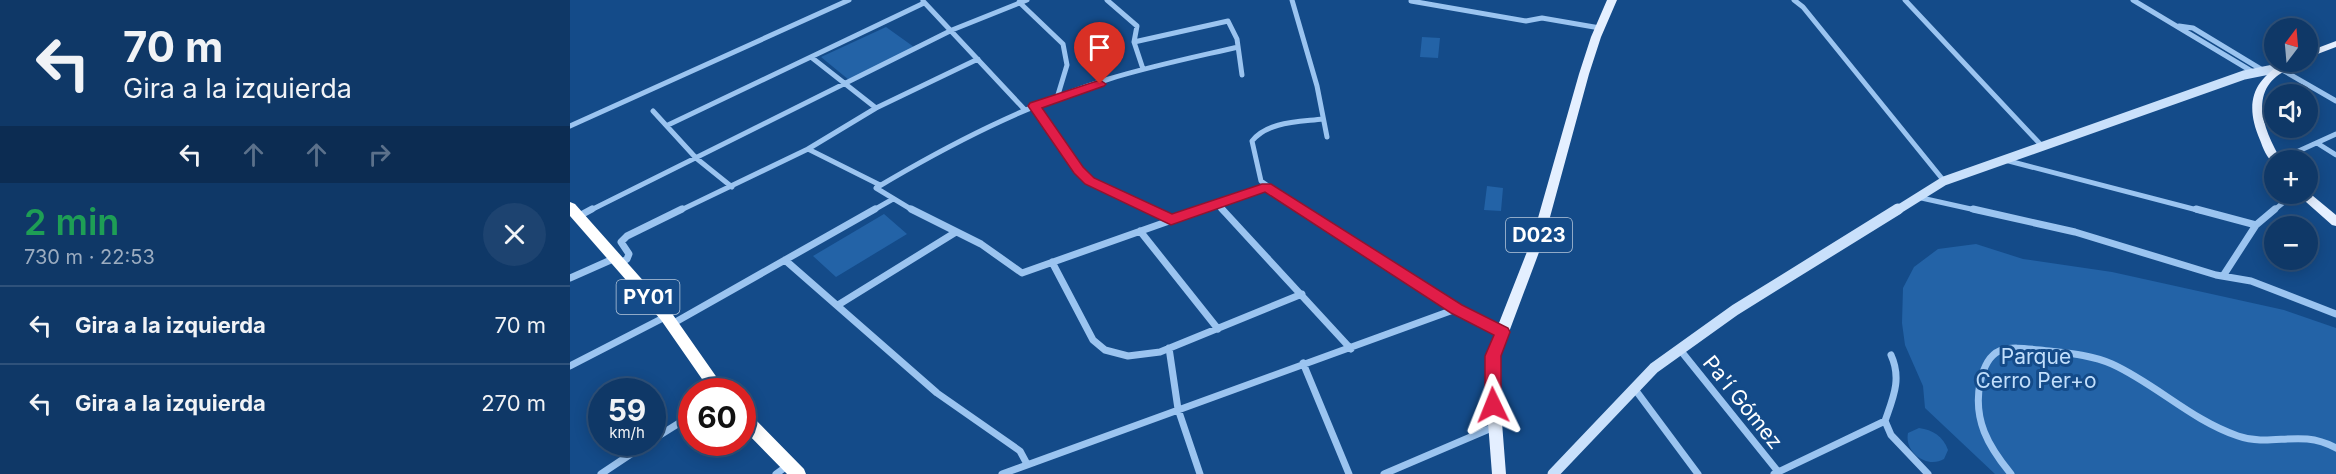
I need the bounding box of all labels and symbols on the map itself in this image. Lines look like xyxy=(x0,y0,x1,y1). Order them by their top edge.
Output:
north arrow xyxy=(2264,18,2318,72)
pin xyxy=(1074,22,1125,84)
road number: D023 xyxy=(1506,218,1572,252)
road number: PY01 xyxy=(616,280,680,314)
park label: Parque Cerro Per+o xyxy=(1976,344,2096,393)
street label: Pa'í Gómez xyxy=(1698,350,1788,454)
position arrow xyxy=(1461,373,1525,437)
speed limit sign: 60 xyxy=(678,378,756,456)

